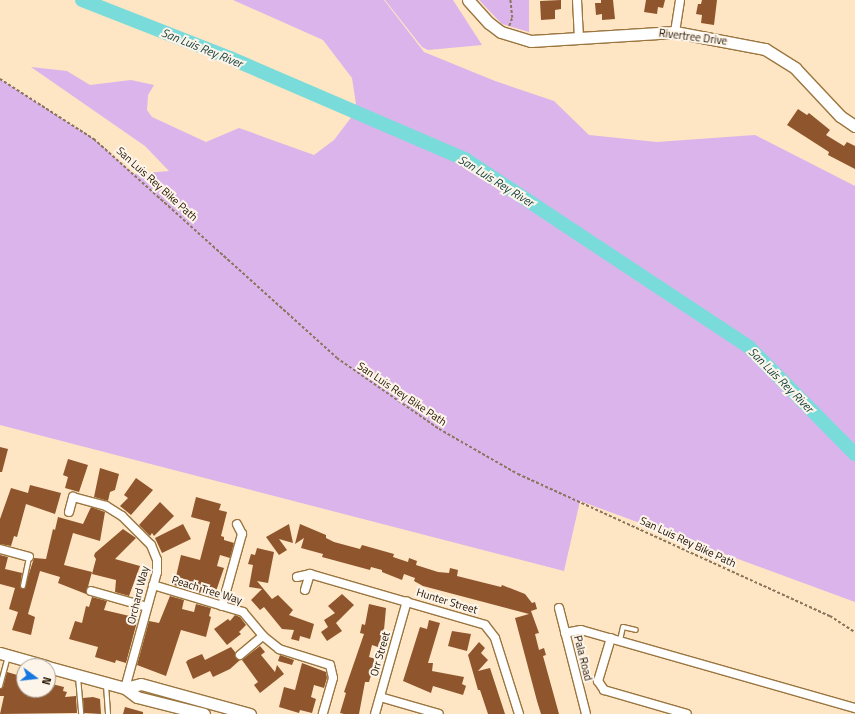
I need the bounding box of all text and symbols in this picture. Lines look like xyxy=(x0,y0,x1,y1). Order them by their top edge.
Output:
water label: San Luis Rey River xyxy=(159,25,245,71)
street label: Rivertree Drive xyxy=(658,26,728,48)
street label: San Luis Rey Bike Path xyxy=(114,144,200,224)
water label: San Luis Rey River xyxy=(456,152,536,210)
water label: San Luis Rey River xyxy=(745,344,817,416)
street label: San Luis Rey Bike Path xyxy=(355,359,449,429)
street label: San Luis Rey Bike Path xyxy=(638,514,738,570)
street label: Orchard Way xyxy=(124,565,152,625)
street label: Peach Tree Way xyxy=(170,573,244,607)
street label: Hunter Street xyxy=(415,585,479,617)
street label: Orr Street xyxy=(367,630,393,678)
street label: Pala Road xyxy=(571,634,595,682)
north arrow xyxy=(16,658,56,698)
text: N xyxy=(38,675,55,687)

